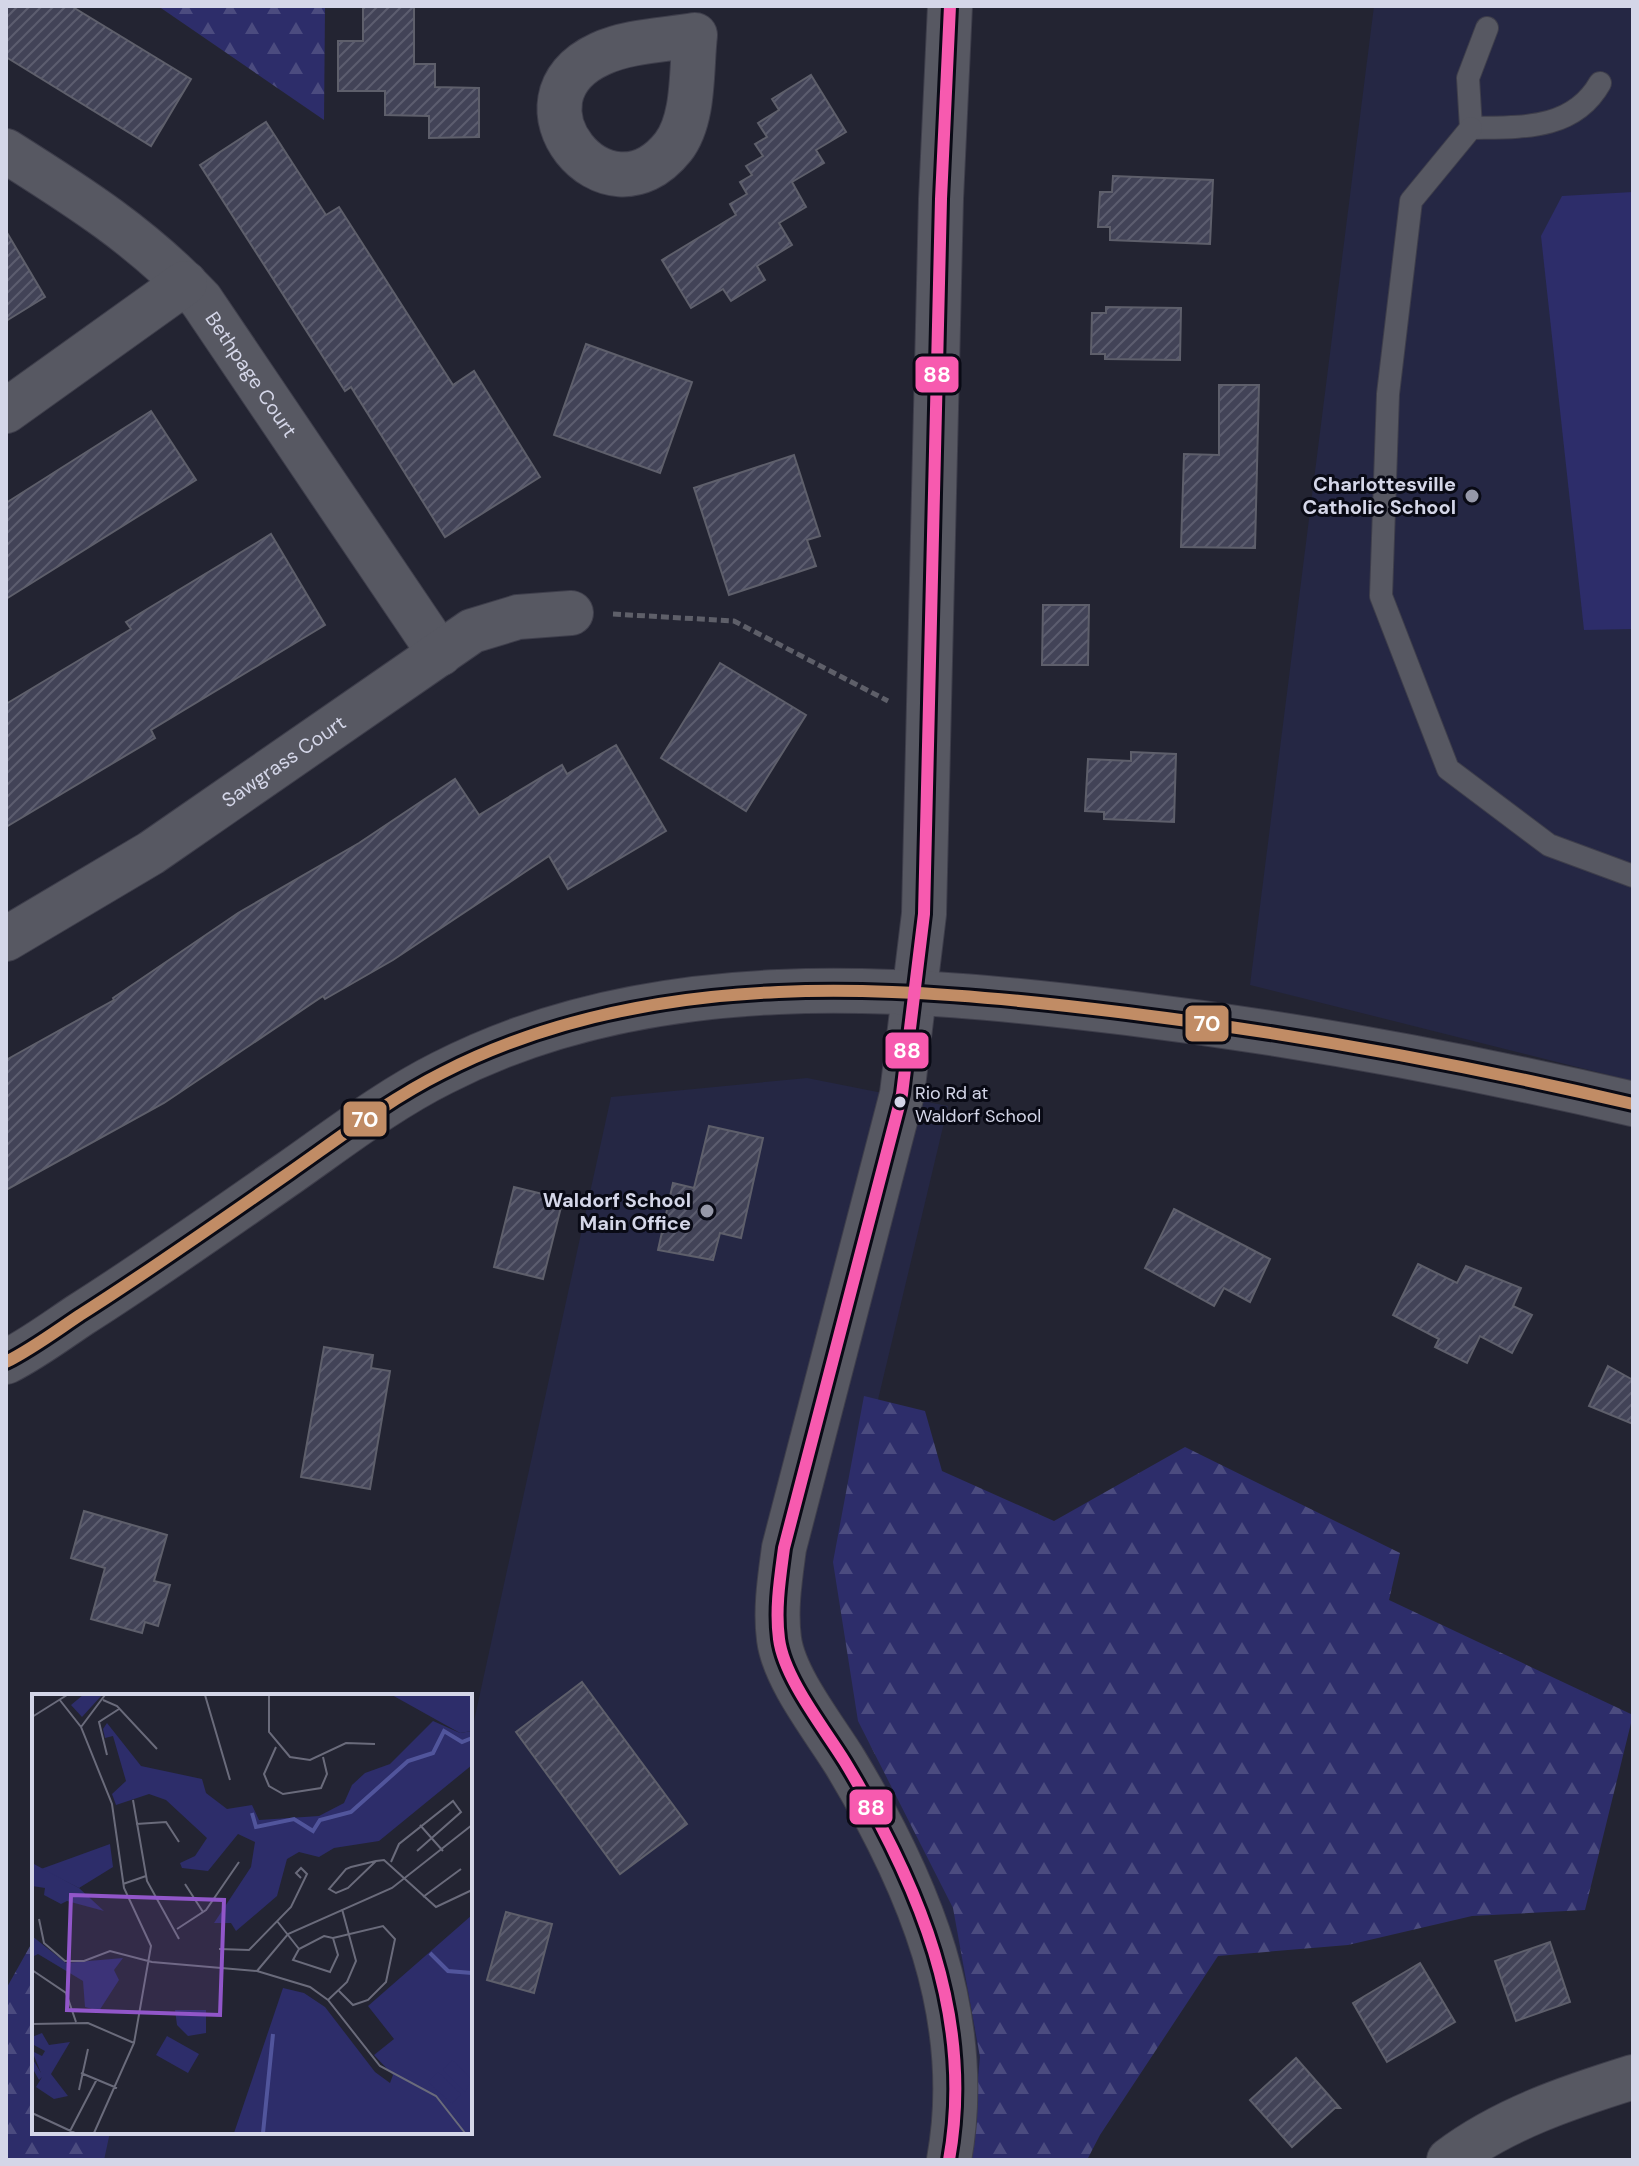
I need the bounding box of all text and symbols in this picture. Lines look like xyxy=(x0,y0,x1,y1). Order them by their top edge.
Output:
street label: Bethpage Court xyxy=(200,307,303,442)
line badge: 88 xyxy=(914,355,960,394)
text: 88 xyxy=(923,360,951,389)
place label: Charlottesville Catholic School xyxy=(1302,471,1456,520)
marker: Charlottesville Catholic School xyxy=(1463,487,1481,505)
street label: Sawgrass Court xyxy=(217,709,351,813)
line badge: 70 xyxy=(1184,1004,1230,1043)
text: 70 xyxy=(1193,1009,1221,1038)
line badge: 88 xyxy=(884,1031,930,1070)
text: 88 xyxy=(893,1036,921,1065)
place label: Rio Rd at Waldorf School xyxy=(915,1081,1041,1128)
marker: Rio Rd at Waldorf School xyxy=(892,1094,908,1110)
line badge: 70 xyxy=(342,1100,388,1138)
text: 70 xyxy=(351,1105,379,1134)
place label: Waldorf School Main Office xyxy=(543,1187,691,1236)
marker: Waldorf School Main Office xyxy=(698,1202,716,1220)
inset map xyxy=(32,1694,472,2134)
line badge: 88 xyxy=(848,1788,894,1826)
text: 88 xyxy=(857,1793,885,1822)

